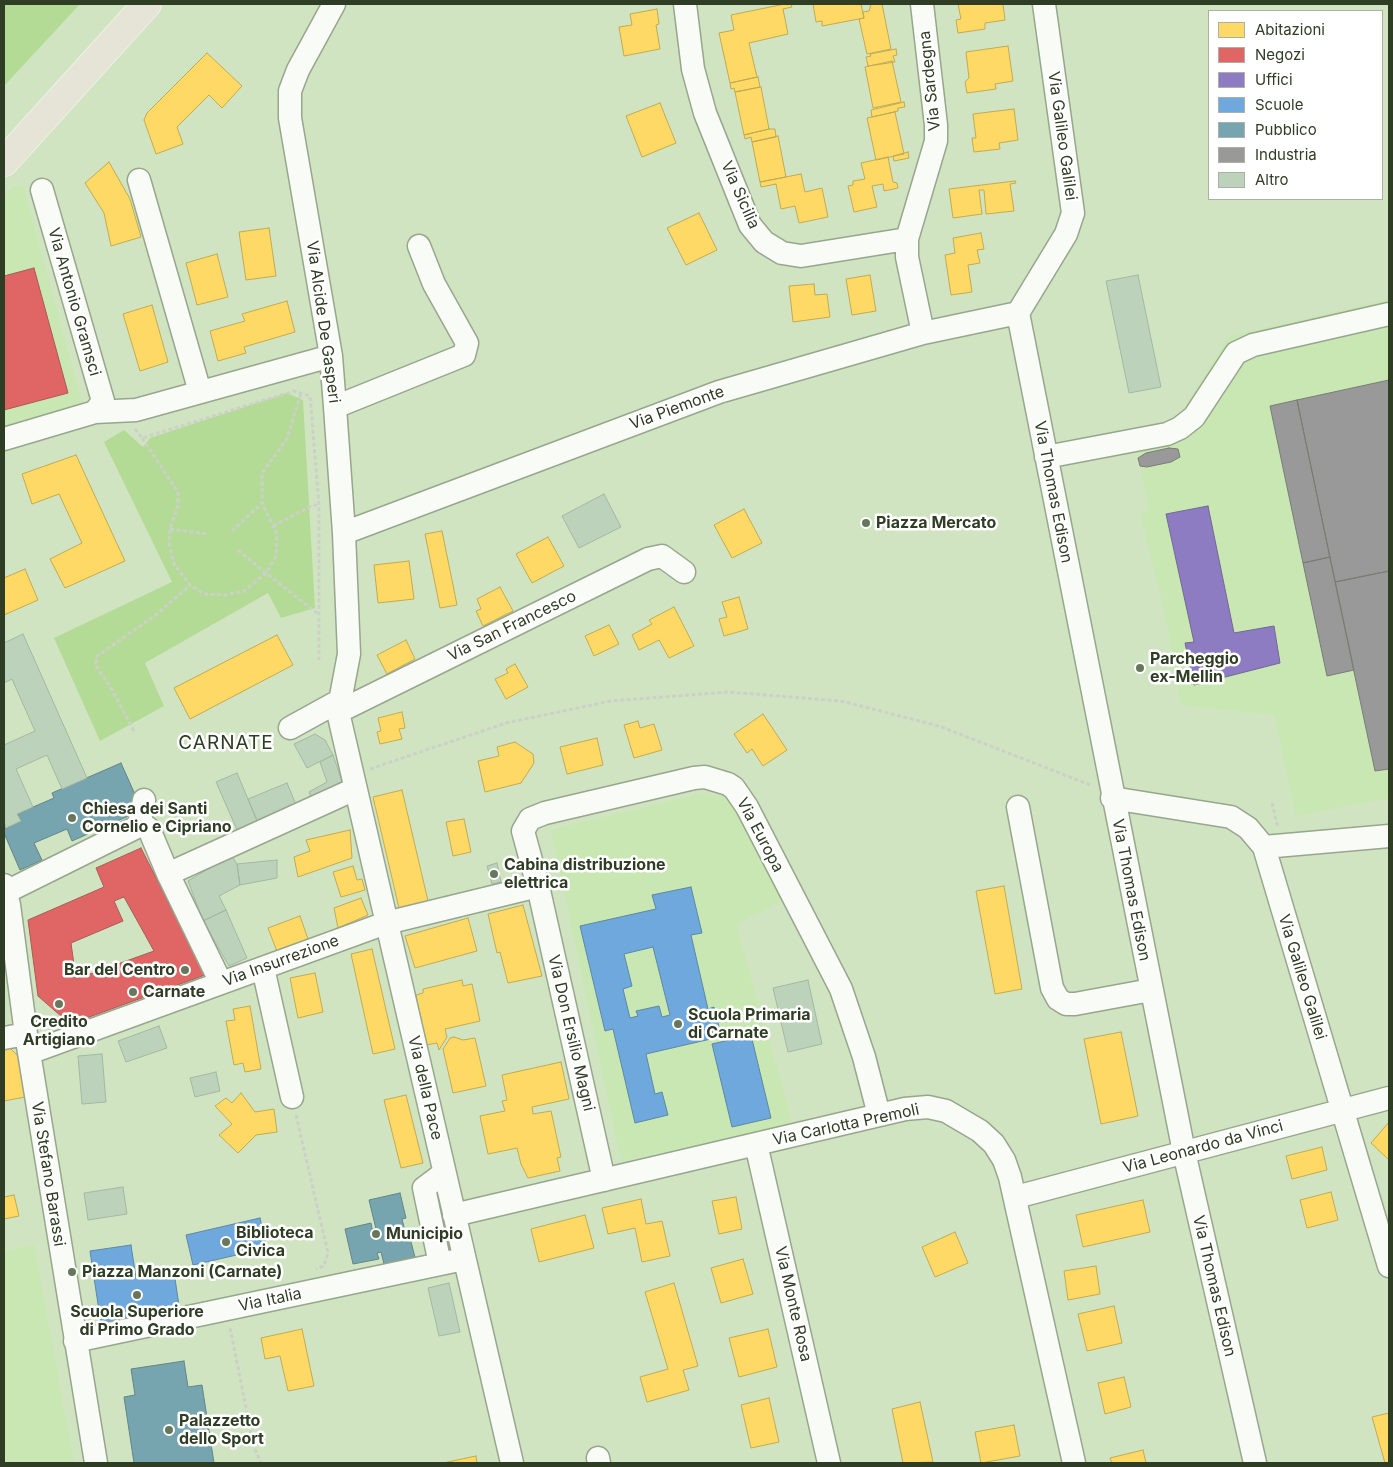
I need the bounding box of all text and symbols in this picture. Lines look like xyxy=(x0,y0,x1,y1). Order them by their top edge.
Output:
legend xyxy=(1208,10,1383,200)
text: Abitazioni xyxy=(1255,20,1325,39)
street label: Via Sardegna xyxy=(915,30,945,132)
text: Negozi xyxy=(1255,45,1305,64)
street label: Via Galileo Galilei xyxy=(1043,70,1081,202)
text: Uffici xyxy=(1255,70,1293,89)
text: Scuole xyxy=(1255,95,1303,114)
text: Pubblico xyxy=(1255,120,1317,139)
text: Industria xyxy=(1255,145,1317,164)
street label: Via Sicilia xyxy=(717,158,763,232)
text: Altro xyxy=(1255,170,1289,189)
street label: Via Antonio Gramsci xyxy=(44,226,104,378)
street label: Via Alcide De Gasperi xyxy=(302,239,344,405)
street label: Via Piemonte xyxy=(627,382,727,434)
street label: Via Thomas Edison xyxy=(1030,419,1076,565)
place label: Piazza Mercato xyxy=(876,513,996,533)
marker: Piazza Mercato xyxy=(860,517,872,529)
street label: Via San Francesco xyxy=(445,587,579,665)
place label: Parcheggio ex-Mellin xyxy=(1150,649,1239,687)
marker: Parcheggio ex-Mellin xyxy=(1134,662,1146,674)
district label: CARNATE xyxy=(177,732,275,754)
street label: Via Europa xyxy=(732,794,788,876)
place label: Chiesa dei Santi Cornelio e Cipriano xyxy=(82,799,232,837)
marker: Chiesa dei Santi Cornelio e Cipriano xyxy=(66,812,78,824)
street label: Via Thomas Edison xyxy=(1108,817,1154,963)
place label: Cabina distribuzione elettrica xyxy=(504,855,666,893)
marker: Cabina distribuzione elettrica xyxy=(488,868,500,880)
street label: Via Galileo Galilei xyxy=(1274,912,1330,1042)
street label: Via Insurrezione xyxy=(220,931,342,991)
street label: Via Don Ersilio Magni xyxy=(544,953,598,1113)
place label: Bar del Centro xyxy=(64,960,175,980)
marker: Bar del Centro xyxy=(179,964,191,976)
place label: Carnate xyxy=(143,982,205,1002)
marker: Carnate xyxy=(127,986,139,998)
marker: Credito Artigiano xyxy=(53,998,65,1010)
place label: Scuola Primaria di Carnate xyxy=(688,1005,811,1043)
place label: Credito Artigiano xyxy=(23,1012,95,1050)
marker: Scuola Primaria di Carnate xyxy=(672,1018,684,1030)
street label: Via della Pace xyxy=(404,1034,446,1142)
street label: Via Stefano Barassi xyxy=(27,1100,69,1248)
street label: Via Carlotta Premoli xyxy=(771,1100,921,1150)
street label: Via Leonardo da Vinci xyxy=(1121,1116,1285,1178)
street label: Via Thomas Edison xyxy=(1188,1213,1240,1359)
place label: Biblioteca Civica xyxy=(236,1223,314,1261)
place label: Municipio xyxy=(386,1224,463,1244)
marker: Municipio xyxy=(370,1228,382,1240)
marker: Biblioteca Civica xyxy=(220,1236,232,1248)
street label: Via Monte Rosa xyxy=(770,1244,816,1364)
place label: Piazza Manzoni (Carnate) xyxy=(82,1262,282,1282)
marker: Piazza Manzoni (Carnate) xyxy=(66,1266,78,1278)
street label: Via Italia xyxy=(237,1284,303,1316)
marker: Scuola Superiore di Primo Grado xyxy=(131,1289,143,1301)
place label: Scuola Superiore di Primo Grado xyxy=(70,1302,204,1340)
place label: Palazzetto dello Sport xyxy=(179,1411,264,1449)
marker: Palazzetto dello Sport xyxy=(163,1424,175,1436)

